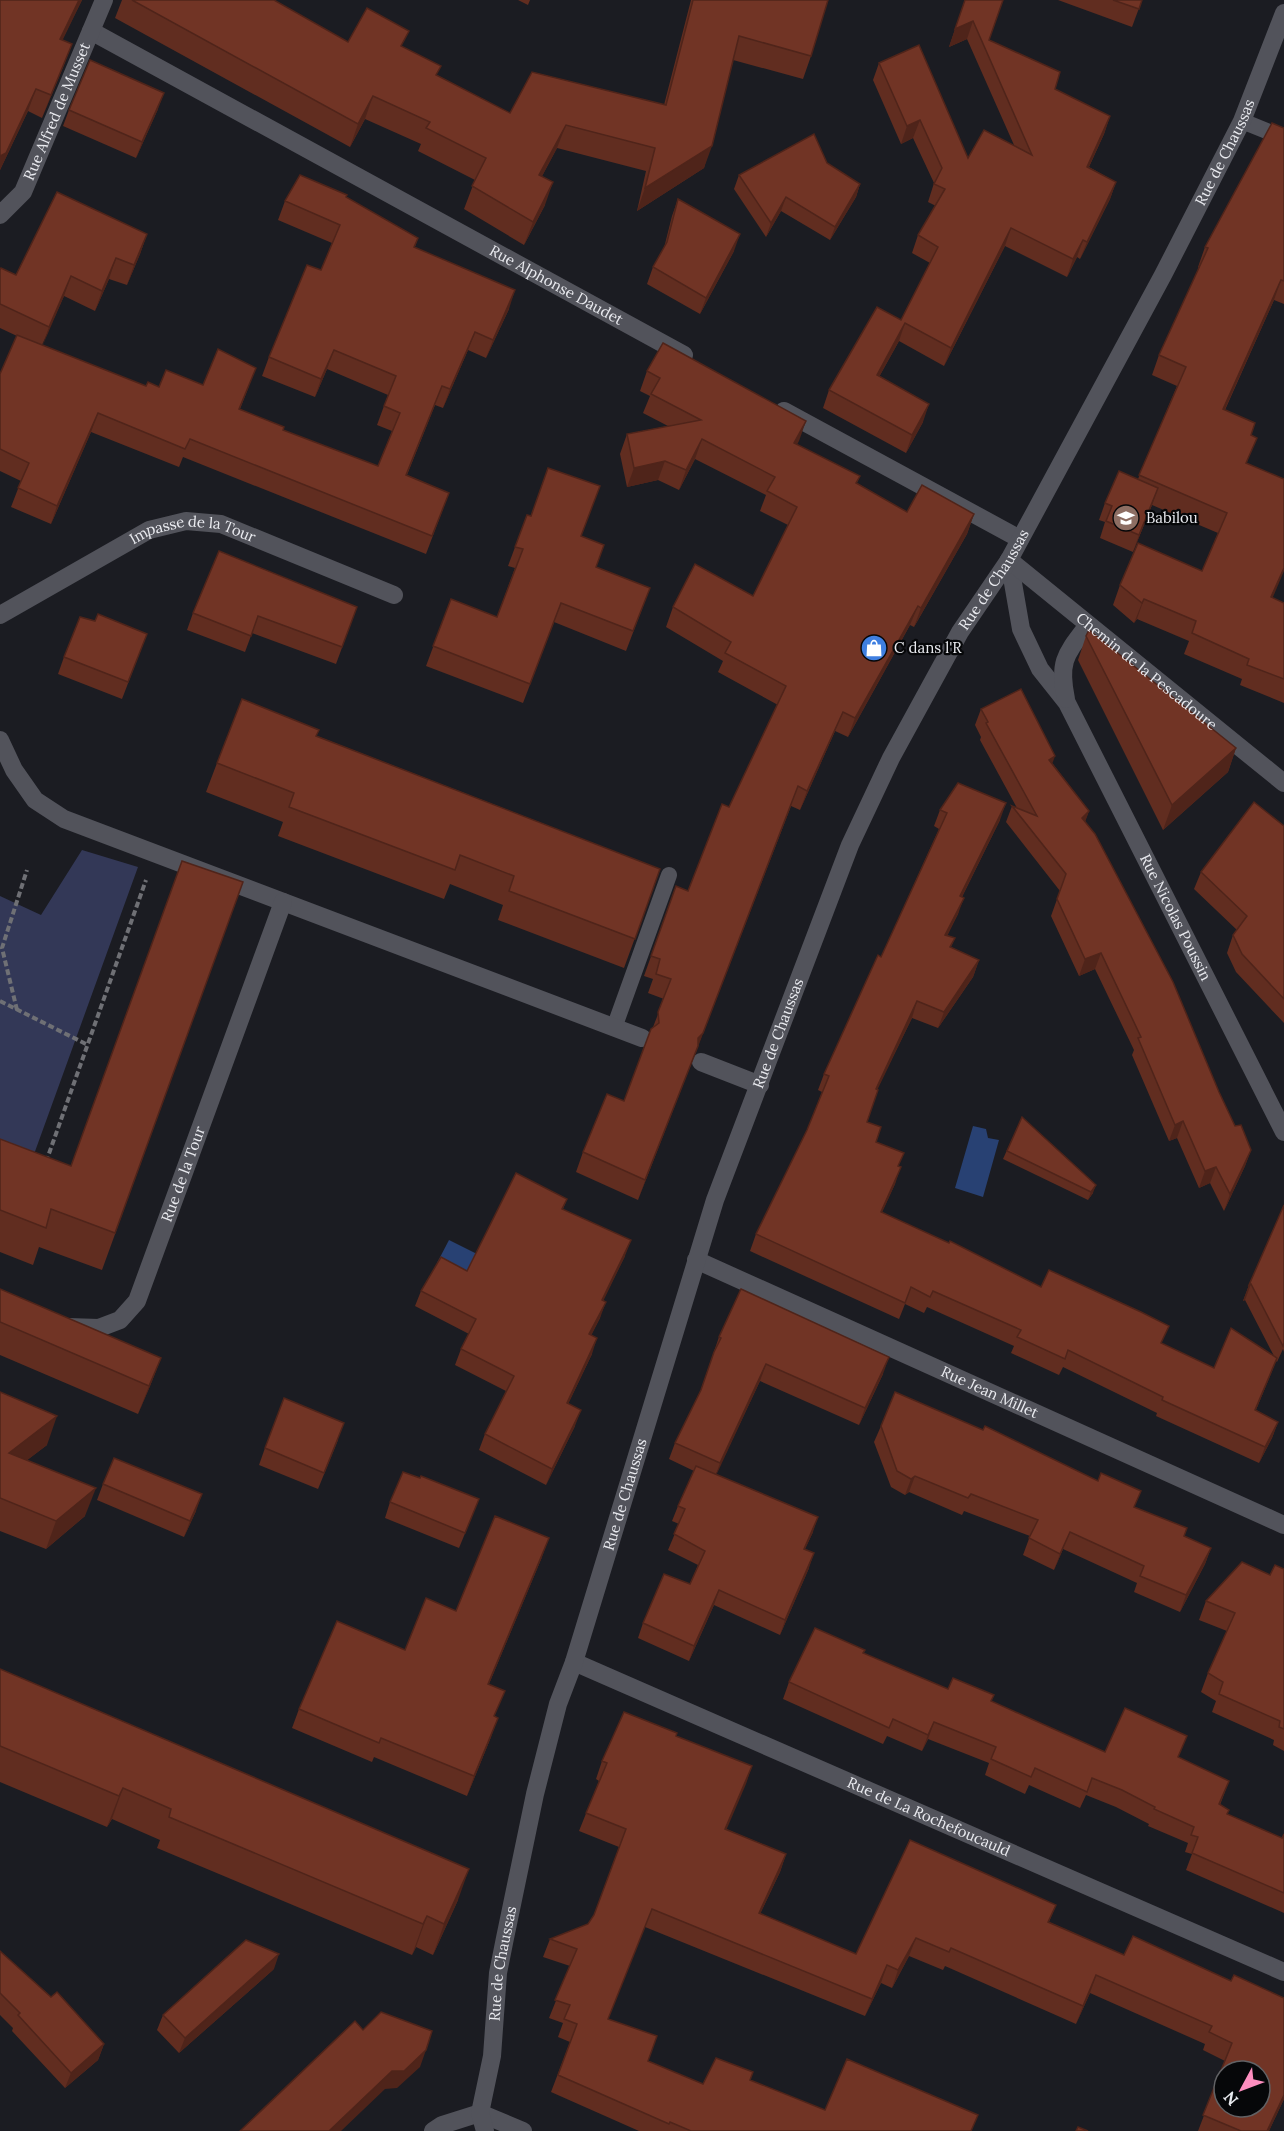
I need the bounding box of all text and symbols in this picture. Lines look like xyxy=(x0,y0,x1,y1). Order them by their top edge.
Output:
street label: Rue Alfred de Musset xyxy=(19,39,94,183)
street label: Rue de Chaussas xyxy=(1190,96,1259,208)
street label: Rue Alphonse Daudet xyxy=(486,241,627,329)
school or university icon: Babilou xyxy=(1111,503,1141,533)
place label: Babilou xyxy=(1146,508,1198,527)
text: Impasse de la Tour xyxy=(126,511,259,548)
street label: Rue de Chaussas xyxy=(954,526,1033,633)
street label: Impasse de la Tour xyxy=(127,533,259,553)
street label: Chemin de la Pescadoure xyxy=(1072,608,1221,734)
shop icon: C dans l'R xyxy=(859,633,889,663)
place label: C dans l'R xyxy=(894,638,962,657)
street label: Rue Nicolas Poussin xyxy=(1136,851,1216,984)
street label: Rue de Chaussas xyxy=(748,975,807,1091)
street label: Rue de la Tour xyxy=(157,1123,209,1224)
street label: Rue Jean Millet xyxy=(938,1362,1042,1422)
street label: Rue de Chaussas xyxy=(599,1436,651,1553)
street label: Rue de La Rochefoucauld xyxy=(844,1772,1013,1860)
street label: Rue de Chaussas xyxy=(485,1904,520,2022)
north arrow xyxy=(1212,2059,1272,2119)
text: N xyxy=(1219,2088,1242,2110)

